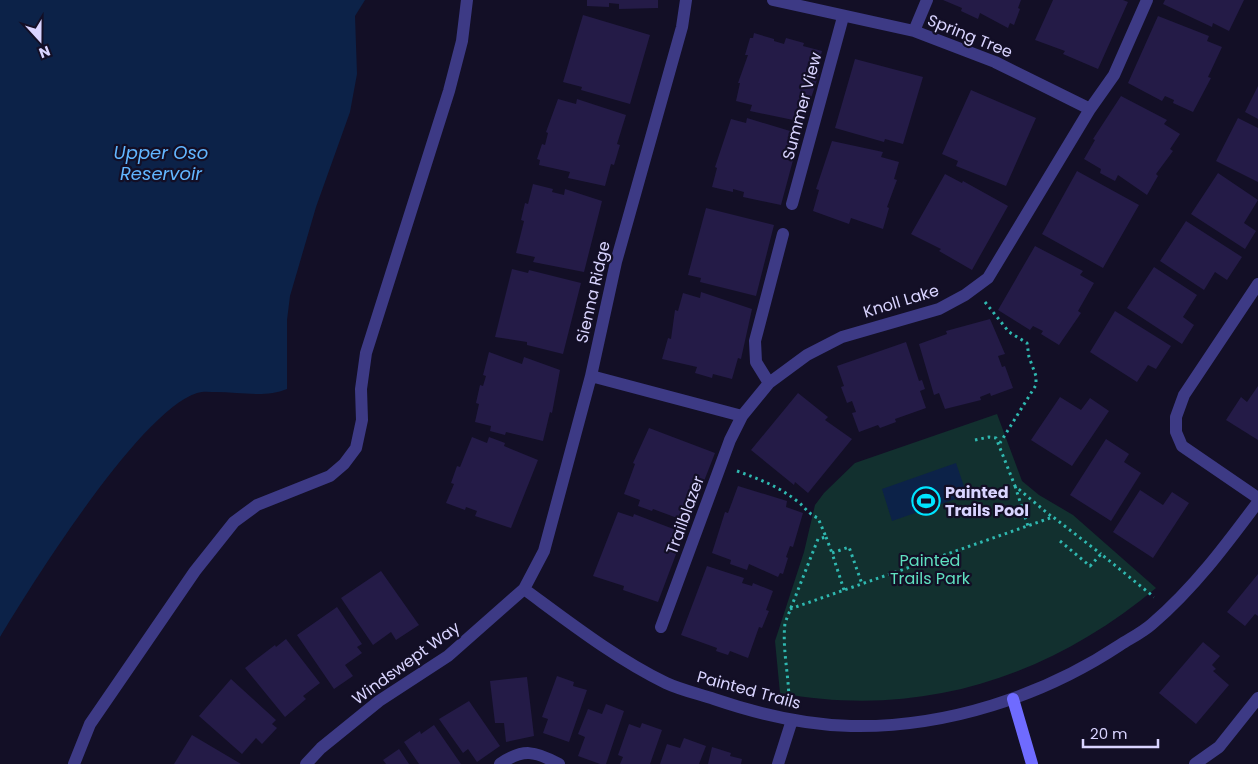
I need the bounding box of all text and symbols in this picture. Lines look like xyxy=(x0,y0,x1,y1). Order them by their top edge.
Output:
street label: Spring Tree xyxy=(924,8,1016,64)
north arrow xyxy=(15,15,65,65)
text: N xyxy=(36,41,53,63)
street label: Summer View xyxy=(777,50,827,162)
water label: Upper Oso Reservoir xyxy=(114,140,208,186)
street label: Sienna Ridge xyxy=(570,239,616,345)
street label: Knoll Lake xyxy=(860,279,942,323)
street label: Trailblazer xyxy=(660,472,710,557)
place label: Painted Trails Pool xyxy=(945,481,1029,522)
sports icon: Painted Trails Pool xyxy=(911,486,941,516)
park label: Painted Trails Park xyxy=(890,549,971,590)
street label: Windswept Way xyxy=(347,616,465,710)
street label: Painted Trails xyxy=(694,665,804,715)
scale bar xyxy=(1083,716,1158,748)
text: 20 m xyxy=(1090,723,1128,744)

